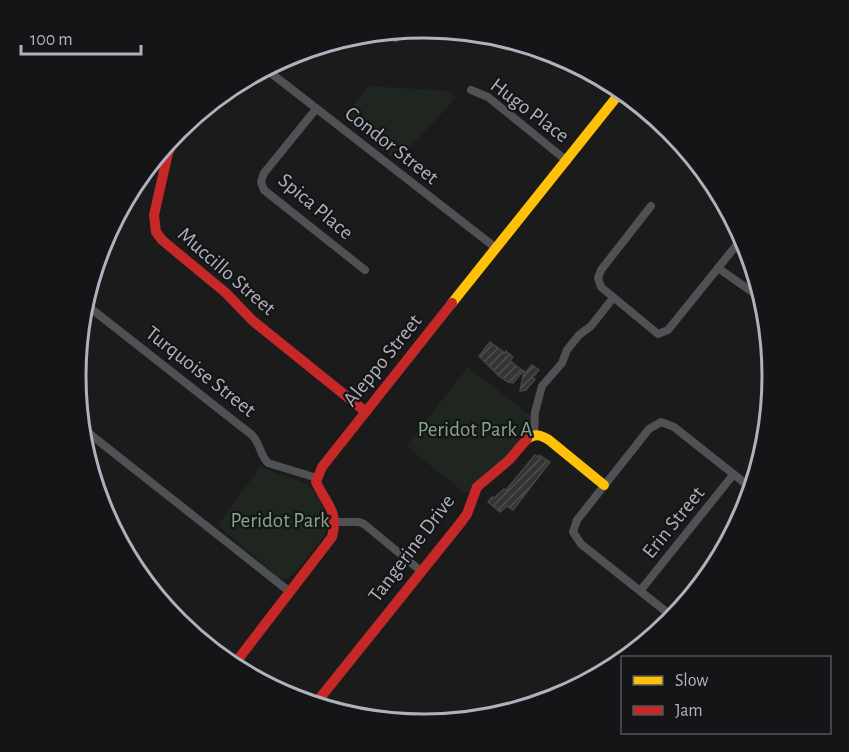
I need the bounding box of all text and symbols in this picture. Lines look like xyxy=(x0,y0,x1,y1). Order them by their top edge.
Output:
scale bar xyxy=(21,18,141,56)
text: 100 m xyxy=(30,31,73,49)
street label: Hugo Place xyxy=(486,74,573,147)
street label: Condor Street xyxy=(341,103,443,188)
street label: Spica Place xyxy=(274,169,357,243)
street label: Muccillo Street xyxy=(174,224,280,319)
street label: Aleppo Street xyxy=(339,310,426,410)
street label: Turquoise Street xyxy=(142,322,260,421)
park label: Peridot Park A xyxy=(418,419,532,440)
street label: Erin Street xyxy=(638,482,709,562)
street label: Tangerine Drive xyxy=(364,491,459,606)
park label: Peridot Park xyxy=(230,510,330,531)
legend xyxy=(621,656,831,734)
text: Slow xyxy=(675,672,708,690)
text: Jam xyxy=(675,702,703,720)

